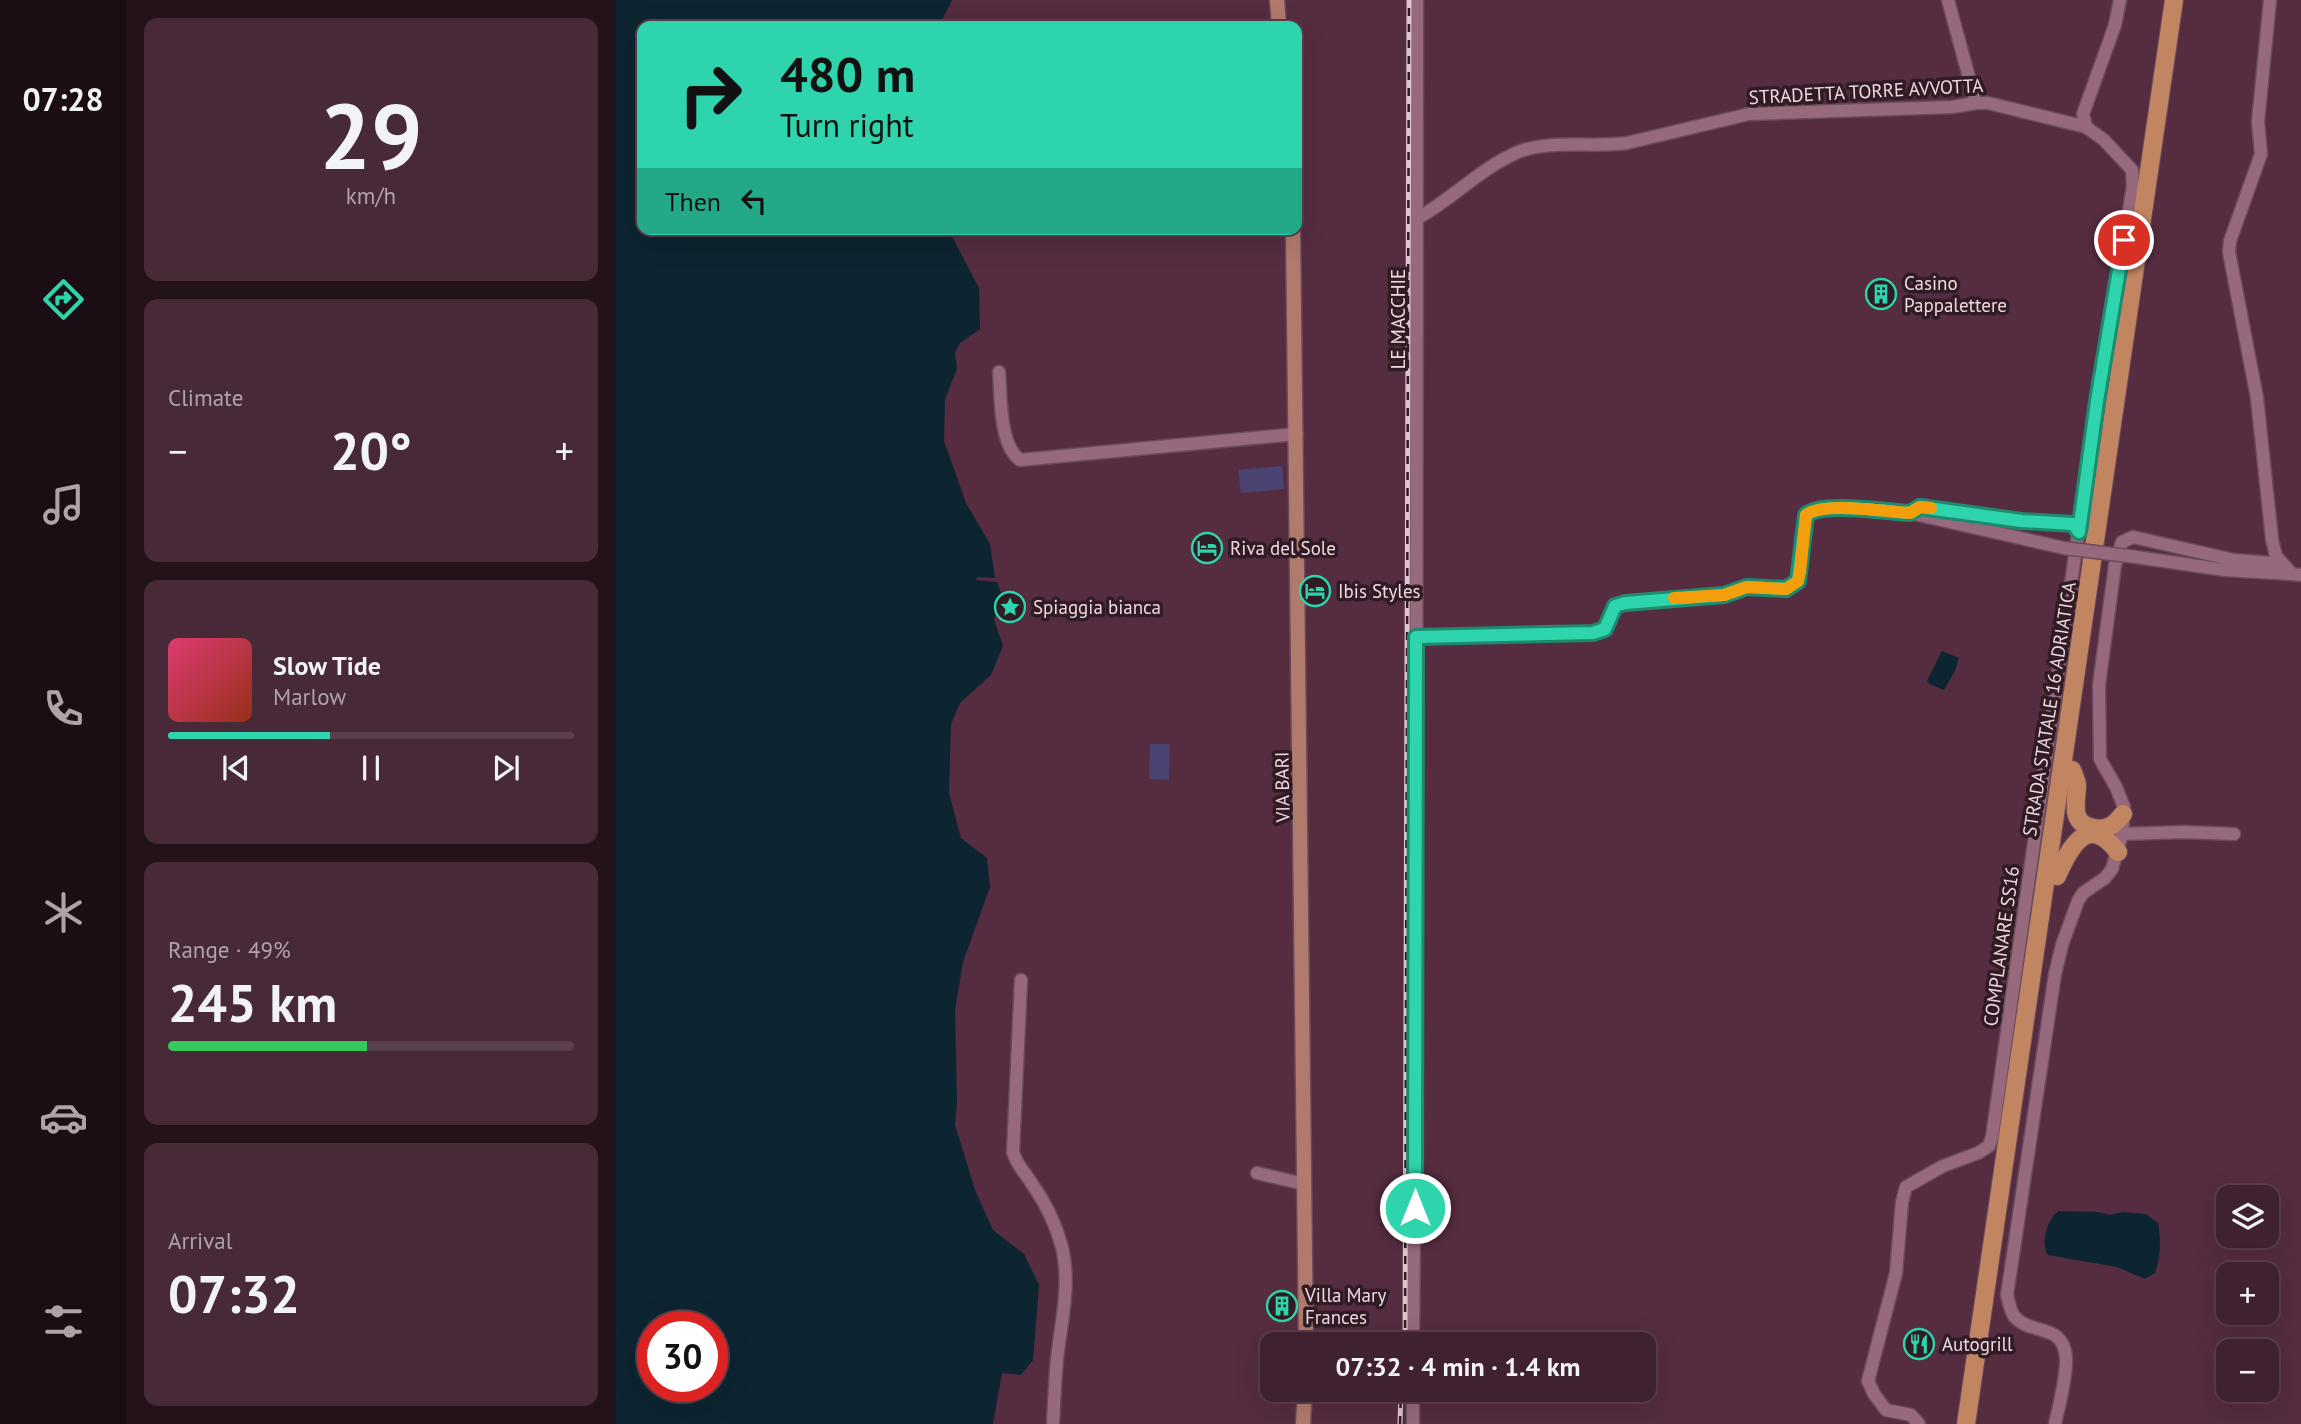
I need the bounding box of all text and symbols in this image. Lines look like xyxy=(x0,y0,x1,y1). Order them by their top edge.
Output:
text: 480 m xyxy=(780,42,915,106)
icon: right xyxy=(665,49,756,140)
street label: STRADETTA TORRE AVVOTTA xyxy=(1748,73,1984,109)
text: 29 xyxy=(319,76,423,194)
text: 07:28 xyxy=(22,78,104,120)
text: Turn right xyxy=(780,104,914,146)
text: km/h xyxy=(346,181,396,210)
icon: left xyxy=(735,182,773,220)
text: Then xyxy=(665,185,721,218)
pin xyxy=(2094,210,2154,270)
icon: arrive xyxy=(2105,221,2143,259)
street label: LE MACCHIE xyxy=(1386,269,1410,369)
place label: Casino Pappalettere xyxy=(1904,271,2007,317)
icon: directions xyxy=(39,275,88,324)
building icon: Casino Pappalettere xyxy=(1864,277,1898,311)
text: Climate xyxy=(168,383,243,412)
text: 20° xyxy=(330,417,412,484)
text: − xyxy=(168,426,187,475)
text: + xyxy=(555,426,574,475)
icon: music xyxy=(39,480,88,529)
hotel icon: Riva del Sole xyxy=(1190,531,1224,565)
place label: Riva del Sole xyxy=(1230,536,1336,560)
hotel icon: Ibis Styles xyxy=(1298,574,1332,608)
place label: Ibis Styles xyxy=(1338,579,1421,603)
street label: STRADA STATALE 16 ADRIATICA xyxy=(2017,580,2081,838)
place icon: Spiaggia bianca xyxy=(993,590,1027,624)
place label: Spiaggia bianca xyxy=(1033,595,1161,619)
text: Slow Tide xyxy=(273,649,381,682)
text: Marlow xyxy=(273,682,346,711)
icon: phone xyxy=(39,684,88,733)
icon: previous xyxy=(217,749,255,787)
icon: pause xyxy=(352,749,390,787)
icon: next xyxy=(487,749,525,787)
street label: VIA BARI xyxy=(1269,751,1295,824)
street label: COMPLANARE SS16 xyxy=(1978,864,2024,1028)
icon: climate xyxy=(39,888,88,937)
text: Range · 49% xyxy=(168,935,291,964)
text: 245 km xyxy=(168,969,337,1036)
icon: car xyxy=(39,1093,88,1142)
position arrow xyxy=(1378,1171,1452,1245)
map controls xyxy=(2216,1185,2279,1402)
button: layers xyxy=(2216,1185,2279,1248)
text: Arrival xyxy=(168,1226,232,1255)
text: 07:32 xyxy=(168,1260,300,1327)
button: + xyxy=(2216,1262,2279,1325)
place label: Villa Mary Frances xyxy=(1304,1283,1386,1329)
building icon: Villa Mary Frances xyxy=(1265,1289,1299,1323)
icon: filters xyxy=(39,1297,88,1346)
speed limit sign: 30 xyxy=(637,1311,728,1402)
restaurant icon: Autogrill xyxy=(1902,1327,1936,1361)
place label: Autogrill xyxy=(1942,1332,2013,1356)
button: − xyxy=(2216,1339,2279,1402)
text: 07:32 · 4 min · 1.4 km xyxy=(1336,1350,1581,1383)

